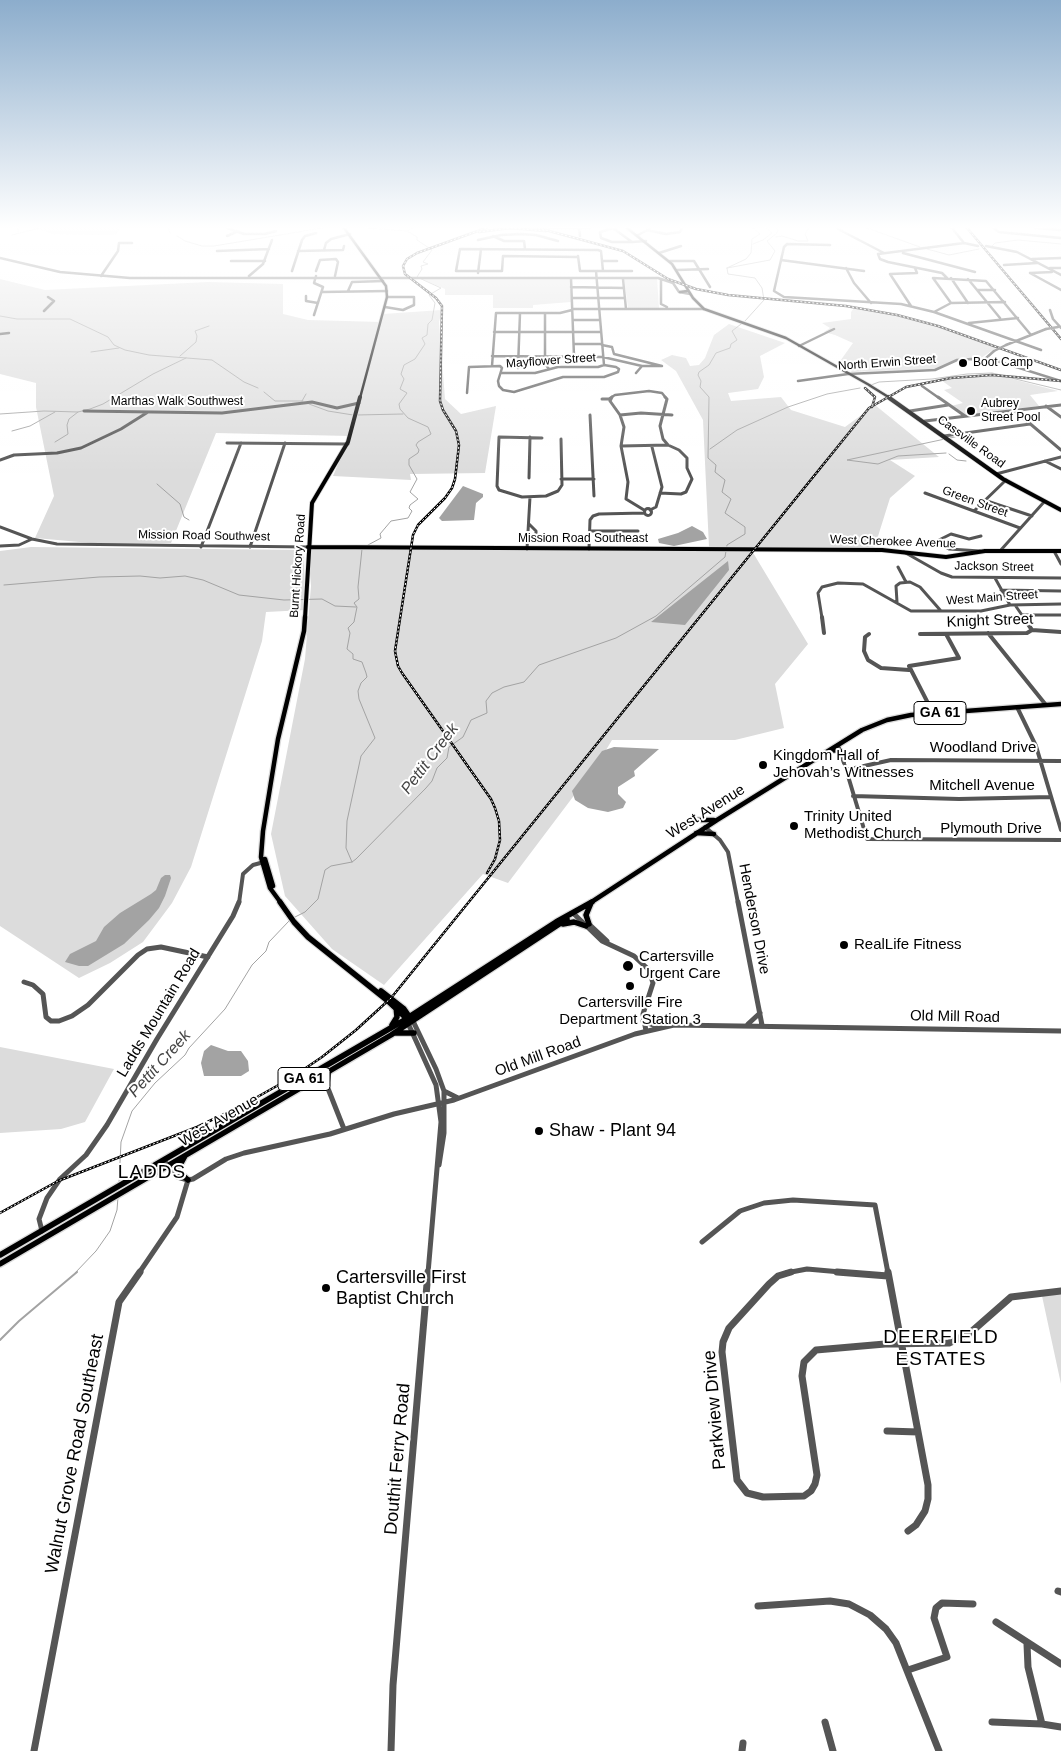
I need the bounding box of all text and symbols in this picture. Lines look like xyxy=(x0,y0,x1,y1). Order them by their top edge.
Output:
street label: Mayflower Street xyxy=(506,351,596,371)
street label: North Erwin Street xyxy=(838,352,936,374)
place label: Boot Camp xyxy=(973,356,1033,370)
marker: Boot Camp xyxy=(957,357,969,369)
street label: Marthas Walk Southwest xyxy=(111,395,243,409)
place label: Aubrey Street Pool xyxy=(981,397,1040,425)
marker: Aubrey Street Pool xyxy=(965,405,977,417)
street label: Cassville Road xyxy=(934,413,1008,471)
street label: Green Street xyxy=(940,483,1010,521)
street label: Burnt Hickory Road xyxy=(287,514,309,618)
street label: Mission Road Southwest xyxy=(138,528,270,544)
street label: Mission Road Southeast xyxy=(518,532,648,546)
street label: West Cherokee Avenue xyxy=(830,533,956,551)
street label: Jackson Street xyxy=(954,559,1034,575)
street label: West Main Street xyxy=(946,588,1038,608)
street label: Knight Street xyxy=(946,610,1034,632)
road number: GA 61 xyxy=(914,701,966,724)
water label: Pettit Creek xyxy=(397,720,463,798)
street label: Woodland Drive xyxy=(930,739,1036,757)
place label: Kingdom Hall of Jehovah’s Witnesses xyxy=(773,747,914,782)
marker: Kingdom Hall of Jehovah’s Witnesses xyxy=(757,759,769,771)
street label: Mitchell Avenue xyxy=(929,777,1035,795)
street label: West Avenue xyxy=(664,781,748,843)
place label: Trinity United Methodist Church xyxy=(804,808,922,843)
marker: Trinity United Methodist Church xyxy=(788,820,800,832)
street label: Plymouth Drive xyxy=(940,820,1042,838)
street label: Henderson Drive xyxy=(734,862,774,976)
place label: RealLife Fitness xyxy=(854,936,962,954)
marker: RealLife Fitness xyxy=(838,939,850,951)
street label: Ladds Mountain Road xyxy=(113,945,205,1081)
place label: Cartersville Urgent Care xyxy=(639,948,721,983)
marker: Cartersville Urgent Care xyxy=(621,959,635,973)
marker: Cartersville Fire Department Station 3 xyxy=(624,980,636,992)
place label: Cartersville Fire Department Station 3 xyxy=(559,994,701,1029)
street label: Old Mill Road xyxy=(910,1007,1000,1027)
water label: Pettit Creek xyxy=(125,1027,195,1101)
street label: Old Mill Road xyxy=(493,1033,583,1081)
road number: GA 61 xyxy=(278,1068,330,1090)
street label: West Avenue xyxy=(176,1091,262,1151)
place label: Shaw - Plant 94 xyxy=(549,1120,676,1142)
marker: Shaw - Plant 94 xyxy=(533,1125,545,1137)
district label: LADDS xyxy=(117,1162,187,1184)
place label: Cartersville First Baptist Church xyxy=(336,1267,466,1310)
marker: Cartersville First Baptist Church xyxy=(320,1282,332,1294)
district label: DEERFIELD ESTATES xyxy=(882,1327,1000,1371)
street label: Walnut Grove Road Southeast xyxy=(41,1332,109,1576)
street label: Parkview Drive xyxy=(699,1349,731,1471)
street label: Douthit Ferry Road xyxy=(381,1382,415,1536)

